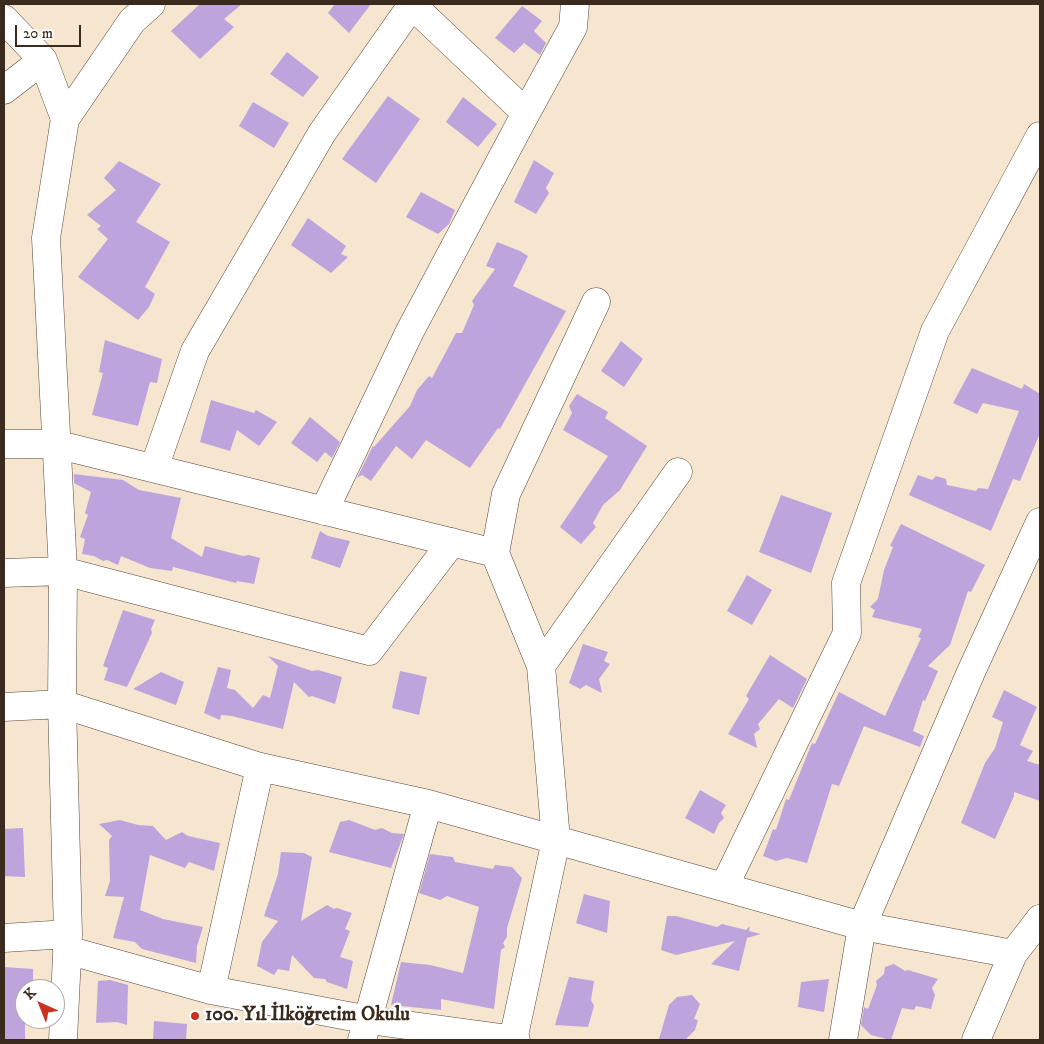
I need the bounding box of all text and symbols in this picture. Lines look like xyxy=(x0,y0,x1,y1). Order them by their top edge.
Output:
scale bar xyxy=(18,15,84,47)
text: 20 m xyxy=(23,24,53,43)
north arrow xyxy=(15,979,65,1029)
text: K xyxy=(20,984,40,1004)
place label: 100. Yıl İlköğretim Okulu xyxy=(205,1004,410,1028)
marker: 100. Yıl İlköğretim Okulu xyxy=(189,1010,201,1022)

